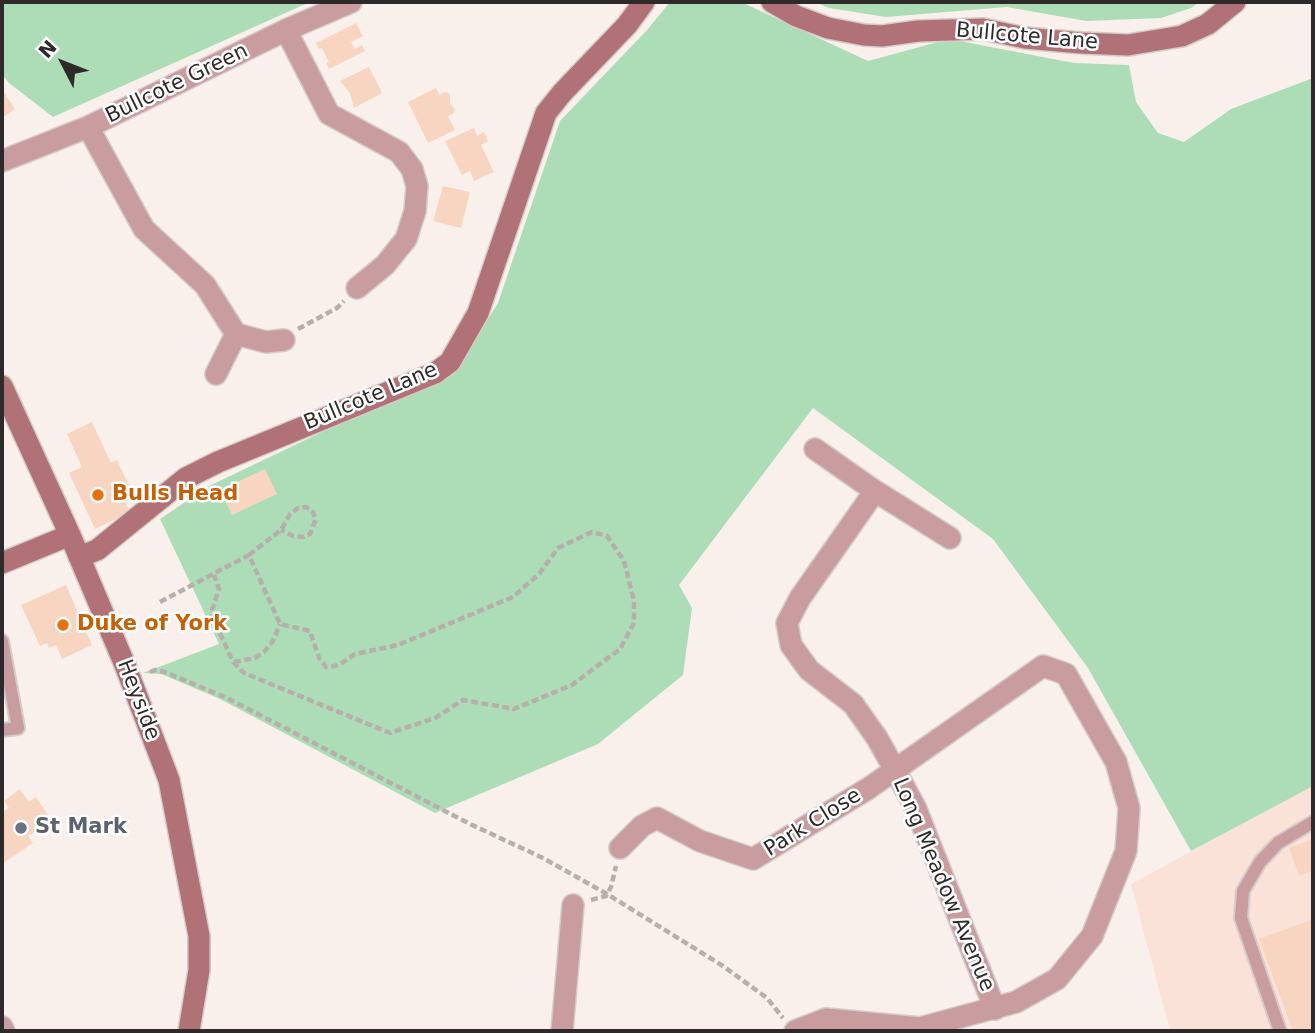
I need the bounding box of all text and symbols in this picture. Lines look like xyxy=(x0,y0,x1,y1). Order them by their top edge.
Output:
street label: Bullcote Lane xyxy=(955,18,1099,56)
north arrow xyxy=(28,28,98,98)
text: N xyxy=(34,36,61,62)
street label: Bullcote Green xyxy=(102,39,252,129)
street label: Bullcote Lane xyxy=(301,358,441,436)
place label: Bulls Head xyxy=(112,482,238,508)
marker: Bulls Head xyxy=(90,487,106,503)
place label: Duke of York xyxy=(77,612,227,638)
marker: Duke of York xyxy=(55,617,71,633)
street label: Heyside xyxy=(111,656,165,744)
street label: Long Meadow Avenue xyxy=(887,774,999,996)
street label: Park Close xyxy=(760,783,866,863)
place label: St Mark xyxy=(35,815,127,841)
marker: St Mark xyxy=(13,820,29,836)

